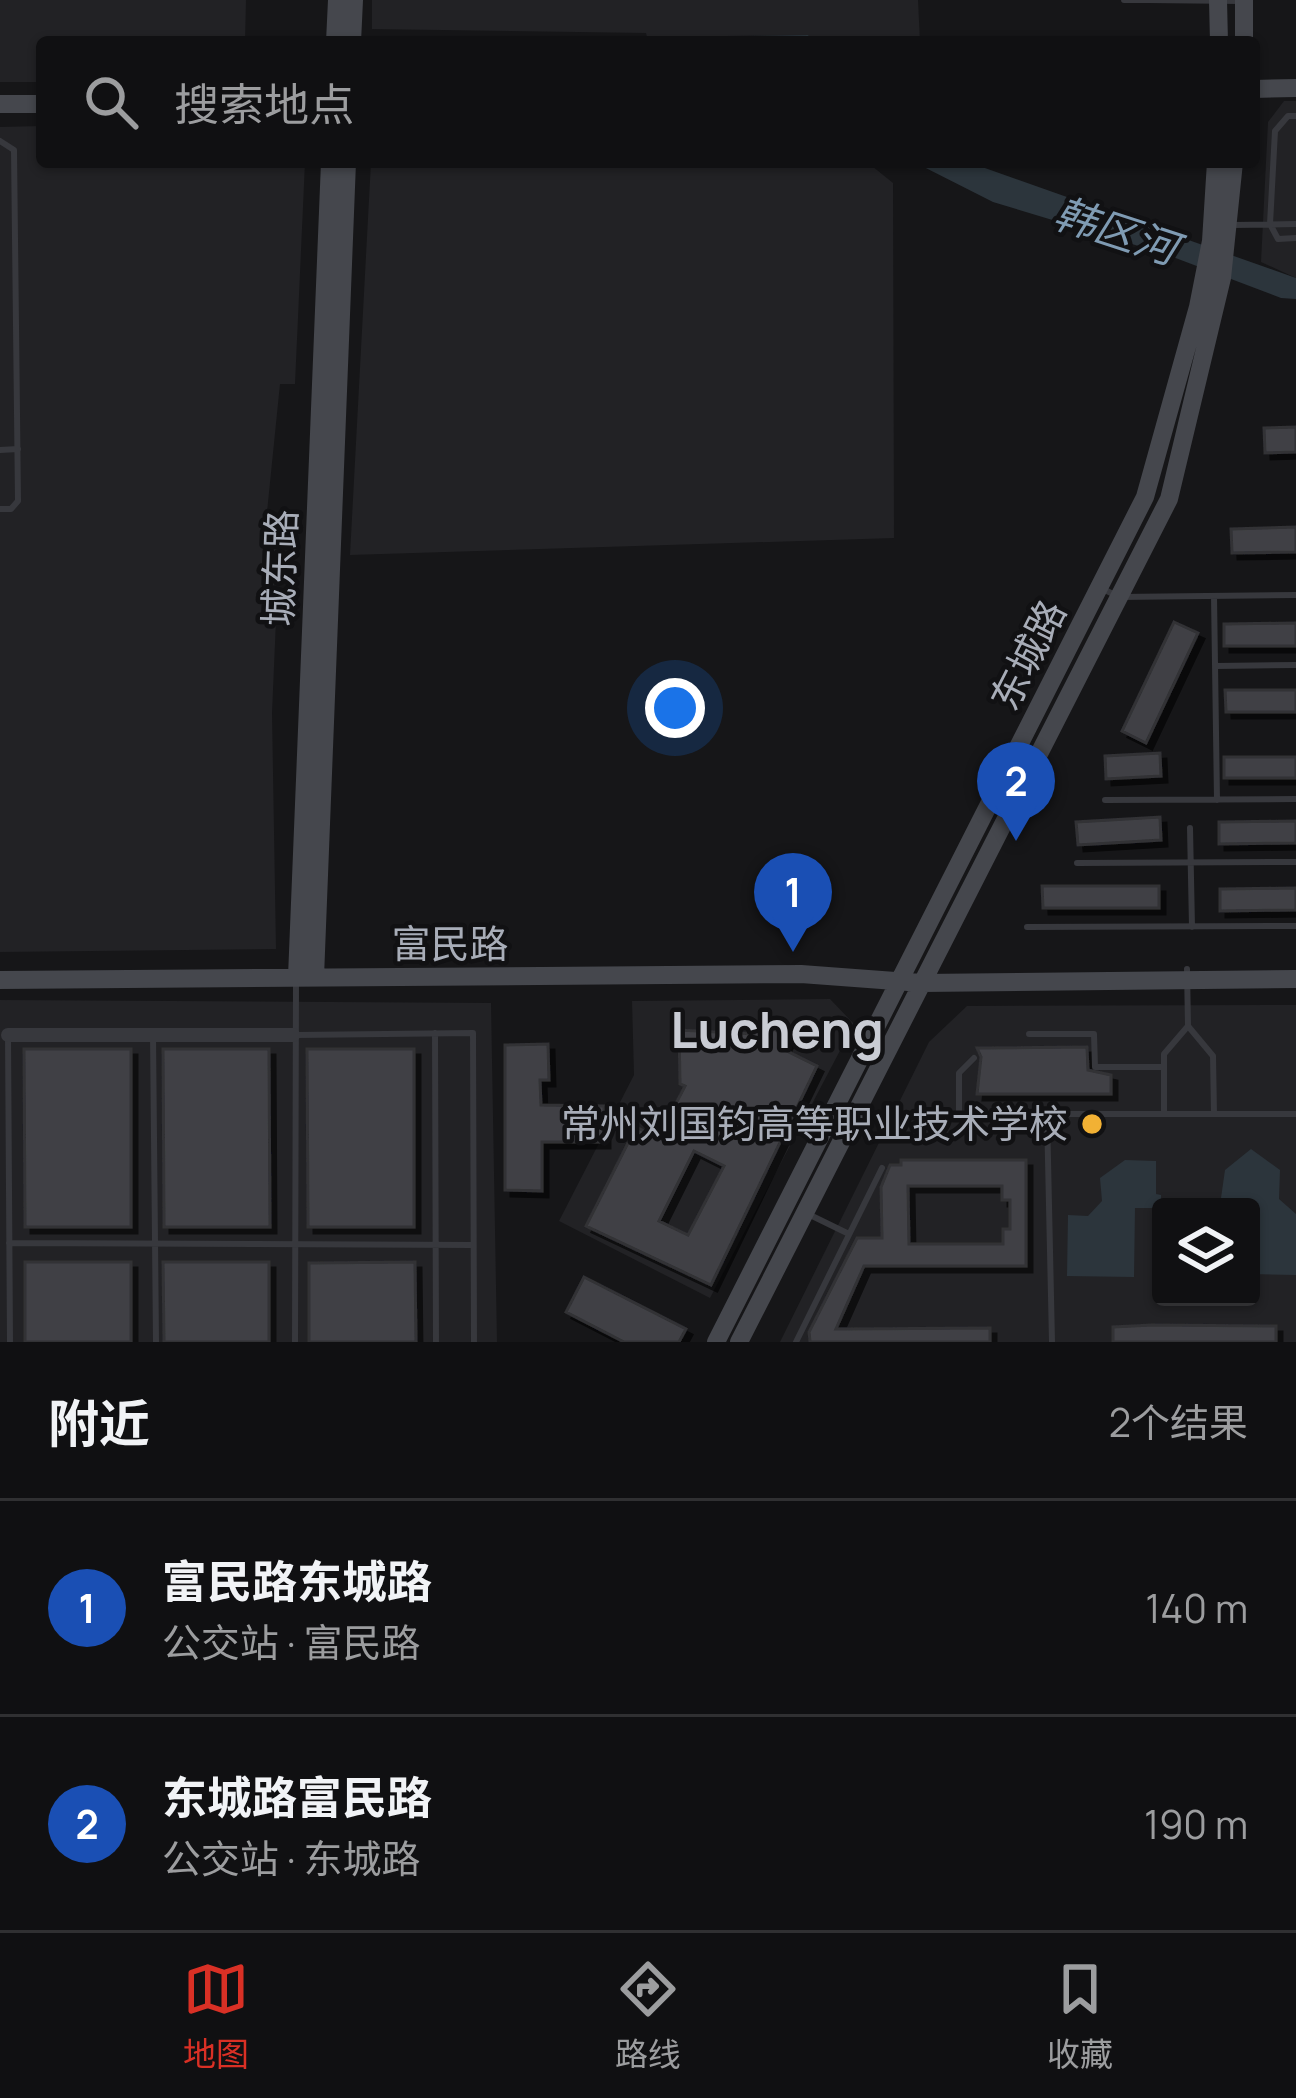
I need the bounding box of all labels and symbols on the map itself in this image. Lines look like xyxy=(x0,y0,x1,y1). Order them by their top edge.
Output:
water label: 韩区河 xyxy=(1047,183,1192,279)
street label: 城东路 xyxy=(250,509,308,627)
street label: 东城路 xyxy=(976,590,1078,719)
your location xyxy=(645,678,705,738)
pin: 2 xyxy=(977,742,1055,841)
pin: 1 xyxy=(754,853,832,952)
street label: 富民路 xyxy=(391,916,509,970)
district label: Lucheng xyxy=(670,994,884,1063)
place label: 常州刘国钧高等职业技术学校 xyxy=(561,1096,1068,1150)
marker: 常州刘国钧高等职业技术学校 xyxy=(1079,1111,1105,1137)

